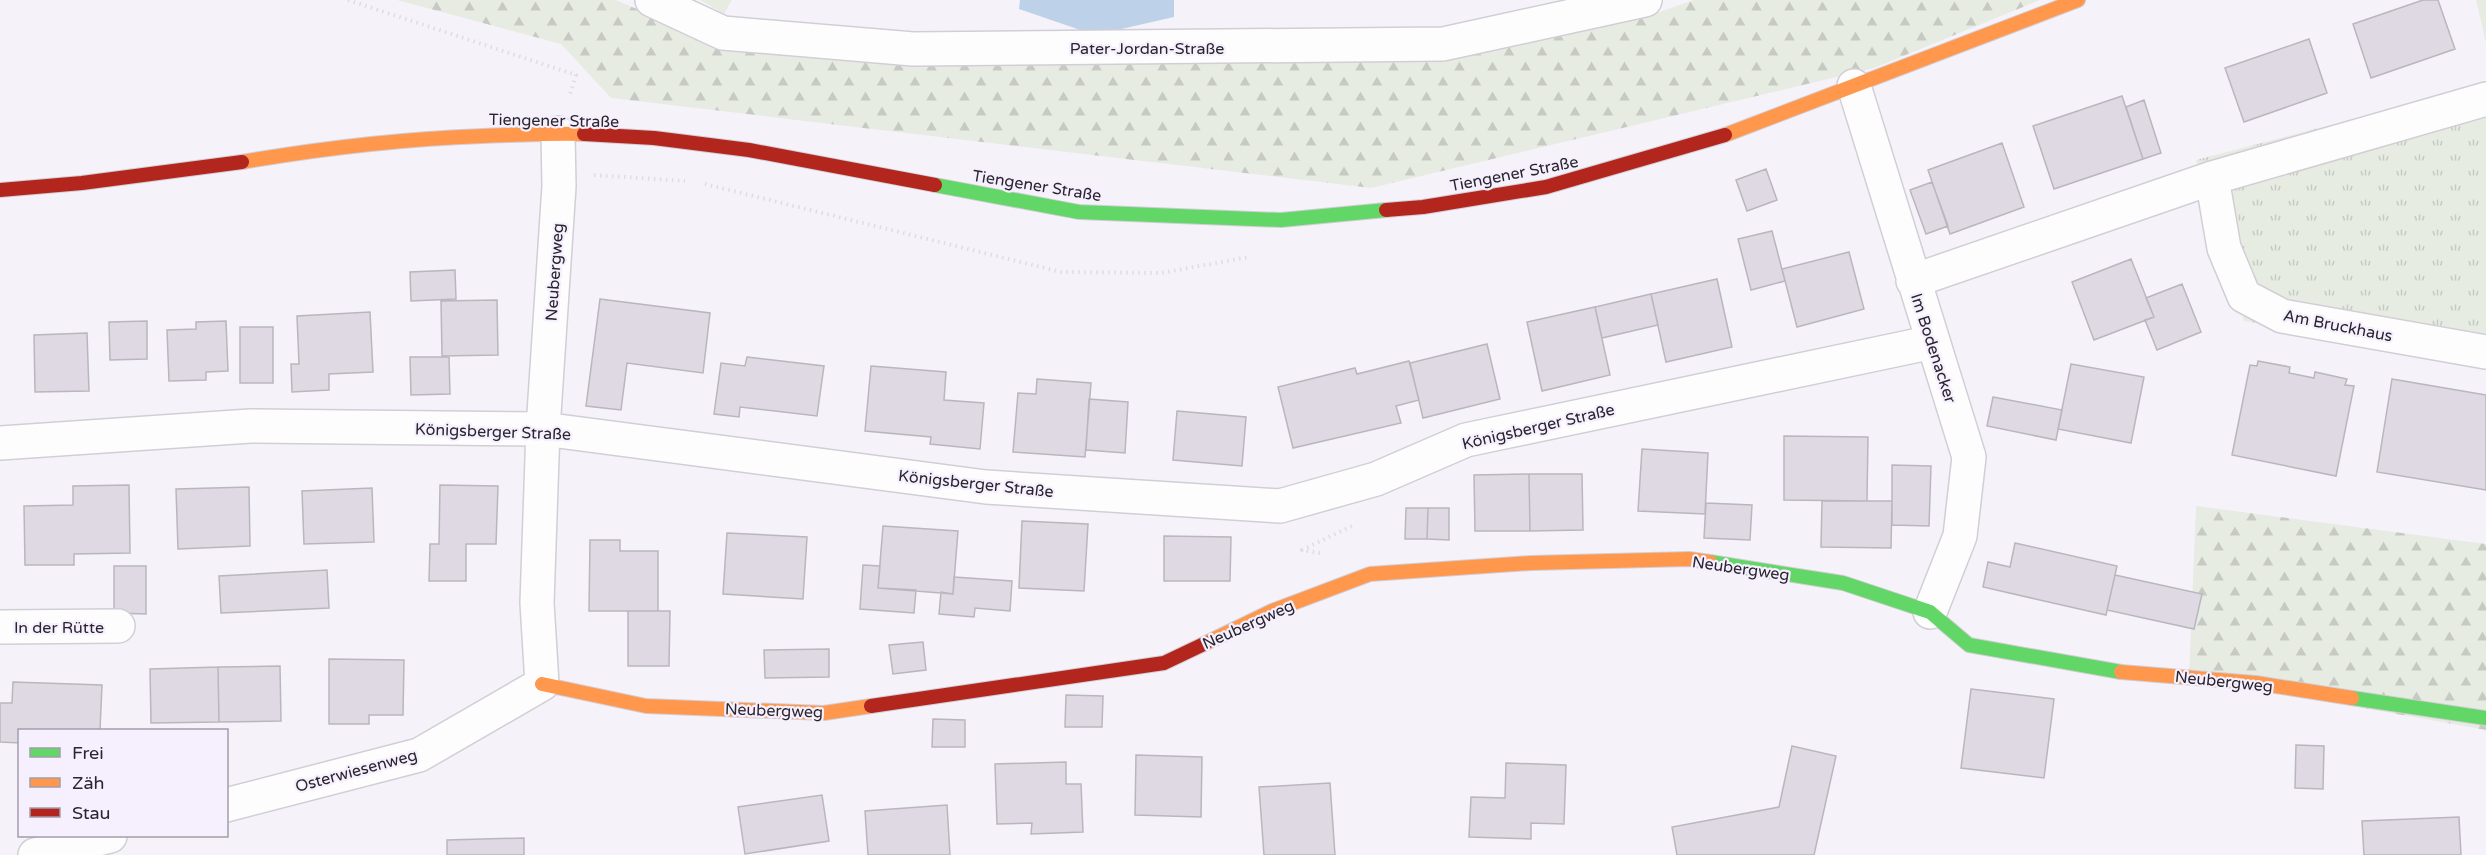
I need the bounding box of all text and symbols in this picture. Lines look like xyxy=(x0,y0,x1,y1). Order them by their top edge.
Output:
street label: Pater-Jordan-Straße xyxy=(1070,39,1224,59)
street label: Tiengener Straße xyxy=(489,110,619,132)
street label: Tiengener Straße xyxy=(1448,152,1580,196)
street label: Tiengener Straße xyxy=(971,166,1103,206)
street label: Neubergweg xyxy=(542,222,568,322)
street label: Im Bodenacker xyxy=(1906,291,1960,407)
street label: Am Bruckhaus xyxy=(2281,306,2394,346)
street label: Königsberger Straße xyxy=(1460,400,1616,454)
street label: Königsberger Straße xyxy=(415,419,571,445)
street label: Königsberger Straße xyxy=(897,466,1054,502)
street label: Neubergweg xyxy=(1691,552,1791,586)
street label: Neubergweg xyxy=(1199,596,1297,654)
street label: In der Rütte xyxy=(14,618,104,638)
street label: Neubergweg xyxy=(2174,667,2274,697)
street label: Neubergweg xyxy=(725,699,823,723)
legend xyxy=(18,729,228,837)
text: Frei xyxy=(72,742,104,764)
street label: Osterwiesenweg xyxy=(293,745,419,797)
text: Zäh xyxy=(72,772,105,794)
text: Stau xyxy=(72,802,111,824)

